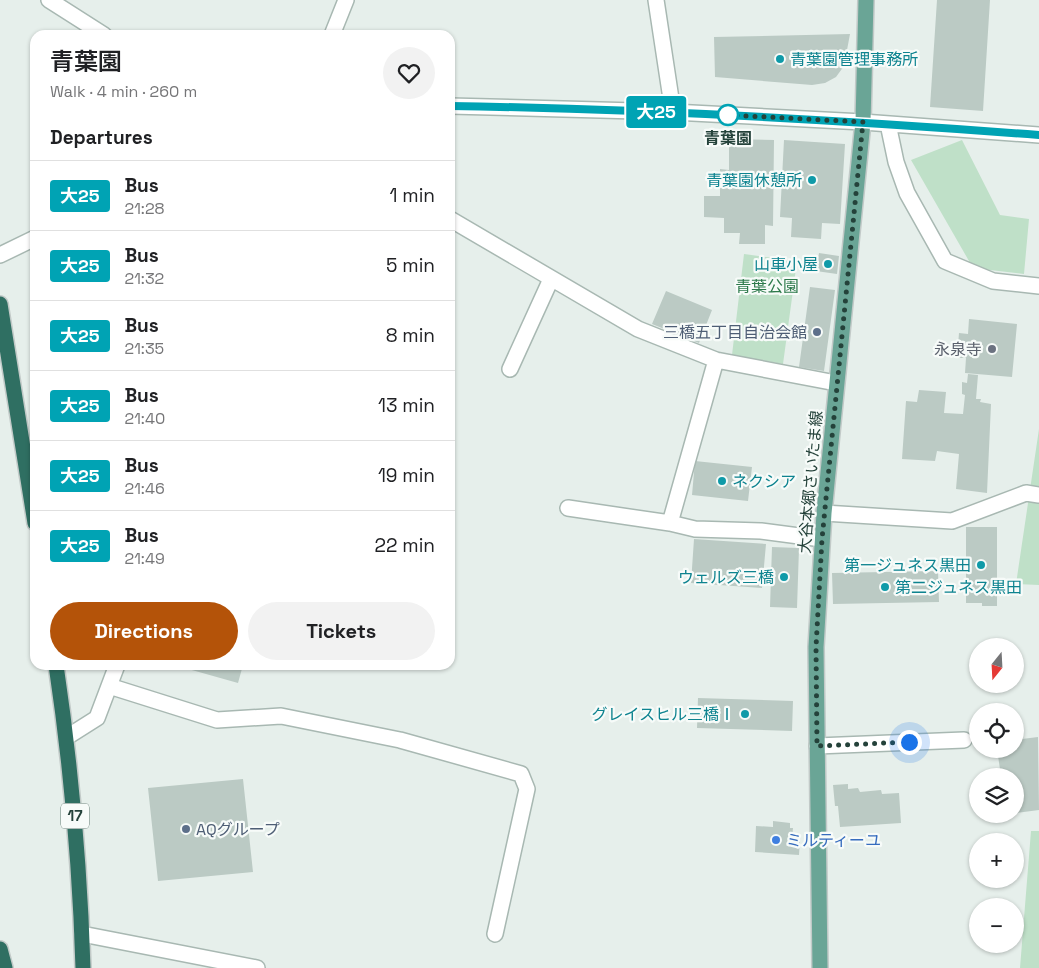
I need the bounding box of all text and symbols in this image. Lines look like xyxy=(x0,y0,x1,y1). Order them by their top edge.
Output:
text: 青葉園 xyxy=(50,46,122,77)
button: heart xyxy=(383,47,435,99)
place label: 青葉園管理事務所 xyxy=(790,49,918,70)
marker: 青葉園管理事務所 xyxy=(774,53,786,65)
text: Walk · 4 min · 260 m xyxy=(50,81,197,102)
line badge: 大25 xyxy=(627,96,685,128)
text: 大25 xyxy=(636,100,676,123)
marker: 青葉園 xyxy=(717,104,739,126)
text: Departures xyxy=(50,125,153,150)
place label: 青葉園 xyxy=(704,128,752,149)
place label: 青葉園休憩所 xyxy=(706,170,802,191)
text: Bus xyxy=(125,173,159,198)
marker: 青葉園休憩所 xyxy=(806,174,818,186)
text: 1 min xyxy=(390,183,435,208)
text: 大25 xyxy=(60,184,100,207)
text: 21:28 xyxy=(125,198,165,219)
text: Bus xyxy=(125,243,159,268)
text: 5 min xyxy=(386,253,435,278)
text: 大25 xyxy=(60,254,100,277)
place label: 山車小屋 xyxy=(754,254,818,275)
marker: 山車小屋 xyxy=(822,258,834,270)
text: 21:32 xyxy=(125,268,164,289)
park label: 青葉公園 xyxy=(735,276,799,297)
text: Bus xyxy=(125,313,159,338)
place label: 三橋五丁目自治会館 xyxy=(663,322,807,343)
text: 8 min xyxy=(386,323,435,348)
text: 大25 xyxy=(60,324,100,347)
marker: 三橋五丁目自治会館 xyxy=(811,326,823,338)
text: 21:35 xyxy=(125,338,164,359)
place label: 永泉寺 xyxy=(934,339,982,360)
marker: 永泉寺 xyxy=(986,343,998,355)
text: Bus xyxy=(125,383,159,408)
text: 13 min xyxy=(378,393,435,418)
text: 大25 xyxy=(60,394,100,417)
text: 21:40 xyxy=(125,408,165,429)
street label: 大谷本郷さいたま線 xyxy=(794,410,827,554)
text: Bus xyxy=(125,453,159,478)
text: 19 min xyxy=(378,463,435,488)
text: 大25 xyxy=(60,464,100,487)
place label: ネクシア xyxy=(732,471,796,492)
marker: ネクシア xyxy=(716,475,728,487)
text: 21:46 xyxy=(125,478,165,499)
text: Bus xyxy=(125,523,159,548)
text: 22 min xyxy=(375,533,435,558)
text: 大25 xyxy=(60,534,100,557)
text: 21:49 xyxy=(125,548,165,569)
place label: 第一ジュネス黒田 xyxy=(844,555,971,576)
marker: 第一ジュネス黒田 xyxy=(975,559,987,571)
place label: ウェルズ三橋 xyxy=(678,567,774,588)
marker: ウェルズ三橋 xyxy=(778,571,790,583)
place label: 第二ジュネス黒田 xyxy=(895,577,1022,598)
marker: 第二ジュネス黒田 xyxy=(879,581,891,593)
button: Directions xyxy=(50,602,238,660)
button: Tickets xyxy=(248,602,435,660)
north arrow xyxy=(969,638,1024,692)
map controls xyxy=(969,638,1024,953)
button: locate xyxy=(969,703,1024,758)
place label: グレイスヒル三橋Ⅰ xyxy=(591,704,735,725)
marker: グレイスヒル三橋Ⅰ xyxy=(739,708,751,720)
your location xyxy=(897,730,922,755)
button: layers xyxy=(969,768,1024,823)
road number: 17 xyxy=(61,804,89,828)
place label: AQグループ xyxy=(196,819,280,840)
marker: AQグループ xyxy=(180,823,192,835)
place label: ミルティーユ xyxy=(786,830,881,851)
button: + xyxy=(969,833,1024,888)
marker: ミルティーユ xyxy=(770,834,782,846)
button: − xyxy=(969,898,1024,953)

